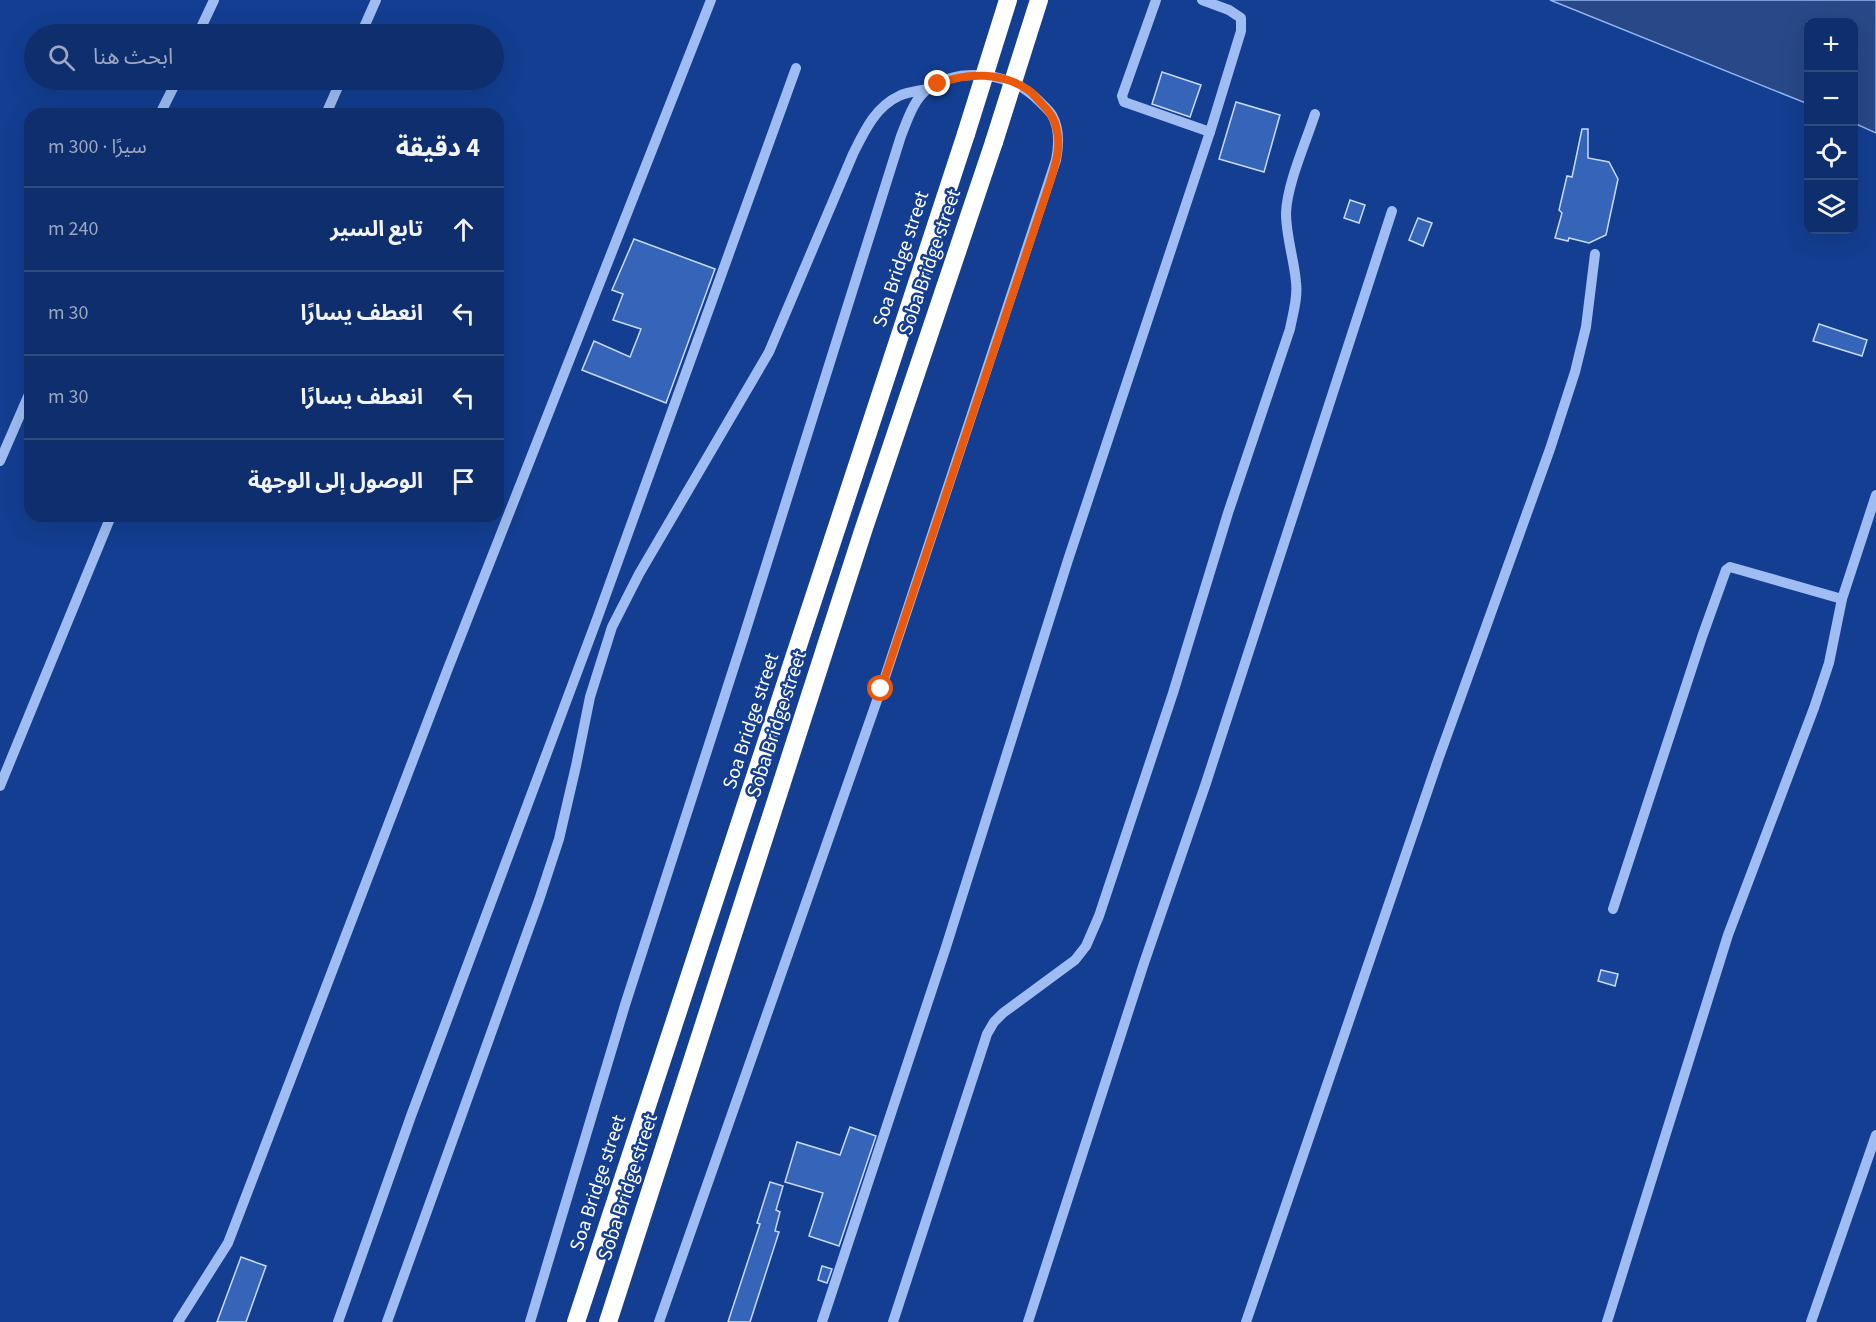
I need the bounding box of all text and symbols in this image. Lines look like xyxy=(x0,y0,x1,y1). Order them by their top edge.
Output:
map controls xyxy=(1804,18,1858,234)
button: + xyxy=(1804,18,1858,72)
search box xyxy=(24,24,504,90)
icon: search xyxy=(45,41,78,74)
text: ابحث هنا xyxy=(93,41,173,73)
route end xyxy=(924,70,950,96)
button: − xyxy=(1804,72,1858,126)
button: locate xyxy=(1804,126,1858,180)
text: 4 دقيقة xyxy=(396,129,480,166)
text: سيرًا · 300 m xyxy=(48,133,147,161)
button: layers xyxy=(1804,180,1858,234)
street label: Soba Bridge street xyxy=(892,185,968,339)
street label: Soa Bridge street xyxy=(866,187,936,331)
text: تابع السير xyxy=(330,213,423,245)
icon: ahead xyxy=(447,213,480,246)
text: 240 m xyxy=(48,215,98,243)
text: انعطف يسارًا xyxy=(300,297,423,329)
icon: left xyxy=(447,297,480,330)
text: 30 m xyxy=(48,299,88,327)
text: انعطف يسارًا xyxy=(300,381,423,413)
icon: left xyxy=(447,381,480,414)
text: 30 m xyxy=(48,383,88,411)
text: الوصول إلى الوجهة xyxy=(248,465,423,497)
icon: arrive xyxy=(447,465,480,498)
street label: Soba Bridge street xyxy=(740,647,814,801)
street label: Soa Bridge street xyxy=(716,649,786,793)
route start xyxy=(867,675,893,701)
street label: Soba Bridge street xyxy=(591,1110,665,1264)
street label: Soa Bridge street xyxy=(563,1111,633,1255)

